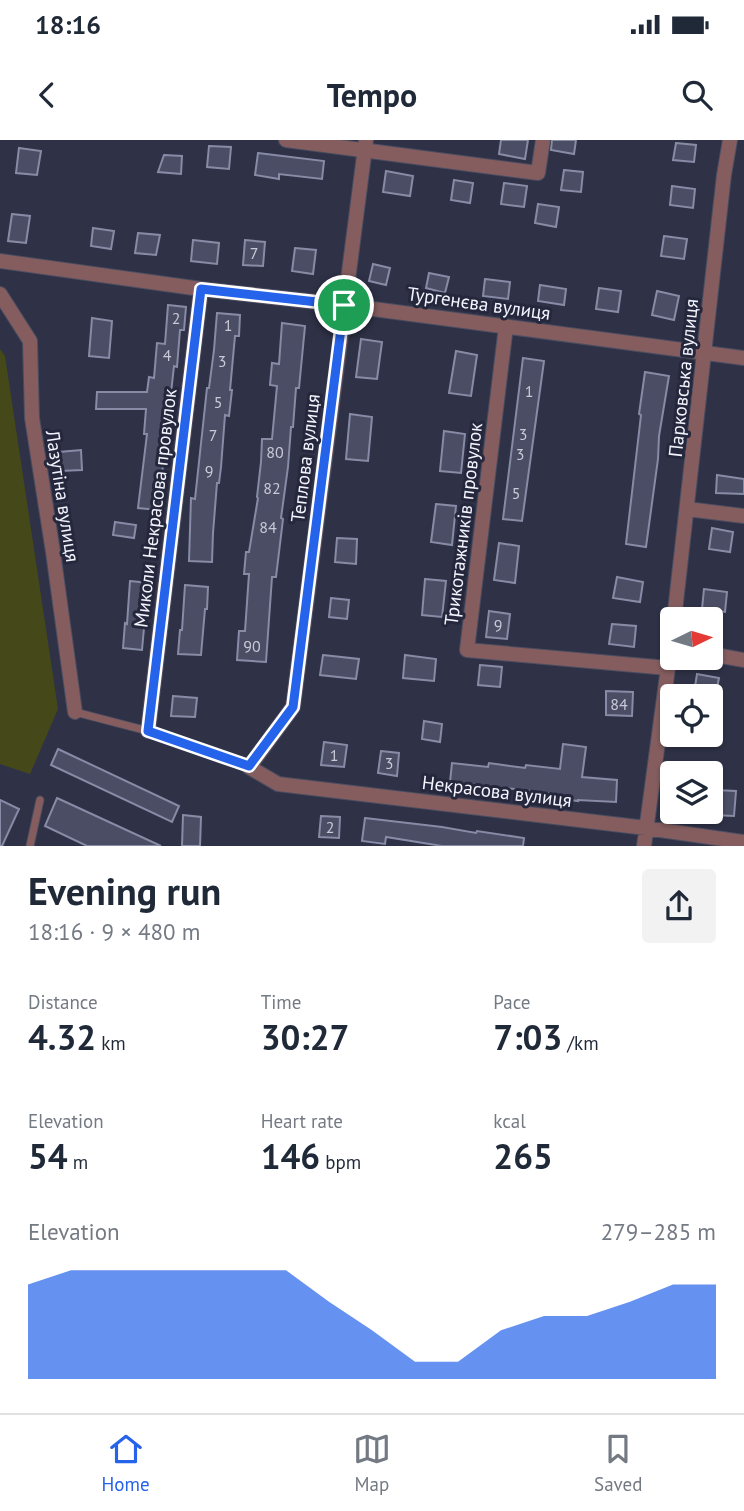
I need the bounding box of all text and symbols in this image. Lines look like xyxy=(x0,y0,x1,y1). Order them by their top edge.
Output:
text: 18:16 xyxy=(35,8,101,41)
text: Tempo xyxy=(327,74,417,116)
icon: back xyxy=(28,76,66,114)
icon: search xyxy=(678,76,716,114)
house number: 7 xyxy=(250,243,258,263)
pin xyxy=(314,275,374,335)
street label: Тургенєва вулиця xyxy=(406,281,552,325)
icon: arrive xyxy=(325,286,363,324)
street label: Парковська вулиця xyxy=(663,298,703,458)
house number: 2 xyxy=(172,308,180,328)
house number: 1 xyxy=(224,315,232,335)
house number: 4 xyxy=(163,345,172,365)
house number: 3 xyxy=(218,351,226,371)
house number: 1 xyxy=(525,381,533,401)
street label: Миколи Некрасова провулок xyxy=(128,387,182,629)
house number: 5 xyxy=(214,392,222,412)
street label: Теплова вулиця xyxy=(285,392,325,524)
street label: Трикотажників провулок xyxy=(439,421,487,627)
house number: 3 xyxy=(519,424,527,444)
house number: 7 xyxy=(209,425,217,445)
street label: Лазутіна вулиця xyxy=(41,427,85,564)
house number: 80 xyxy=(266,442,284,462)
house number: 3 xyxy=(516,444,524,464)
house number: 9 xyxy=(205,461,213,481)
house number: 82 xyxy=(263,478,281,498)
house number: 5 xyxy=(512,483,520,503)
house number: 84 xyxy=(259,517,277,537)
north arrow xyxy=(660,607,723,670)
map controls xyxy=(660,607,723,824)
house number: 9 xyxy=(494,615,502,635)
house number: 90 xyxy=(243,636,261,656)
button: locate xyxy=(660,684,723,747)
house number: 84 xyxy=(610,694,628,714)
house number: 1 xyxy=(330,745,338,765)
house number: 3 xyxy=(385,753,393,773)
button: layers xyxy=(660,761,723,824)
street label: Некрасова вулиця xyxy=(421,770,573,812)
house number: 2 xyxy=(326,817,334,837)
text: Evening run xyxy=(28,866,221,915)
button: share xyxy=(642,869,716,943)
text: 18:16 · 9 × 480 m xyxy=(28,917,200,946)
text: Distance xyxy=(28,990,98,1014)
text: Time xyxy=(261,990,301,1014)
text: Pace xyxy=(493,990,531,1014)
text: 4.32 xyxy=(28,1014,96,1060)
text: 30:27 xyxy=(261,1014,349,1060)
text: 7:03 xyxy=(493,1014,562,1060)
text: km xyxy=(96,1031,126,1055)
text: /km xyxy=(562,1031,599,1055)
text: Elevation xyxy=(28,1109,104,1133)
text: Heart rate xyxy=(261,1109,343,1133)
text: kcal xyxy=(493,1109,526,1133)
text: 54 xyxy=(28,1133,68,1179)
text: 146 xyxy=(261,1133,320,1179)
text: 265 xyxy=(493,1133,553,1179)
text: m xyxy=(68,1150,88,1174)
text: bpm xyxy=(320,1150,361,1174)
text: Elevation xyxy=(28,1217,120,1246)
text: 279–285 m xyxy=(601,1217,716,1246)
tab: Home xyxy=(102,1430,150,1496)
tab: Map xyxy=(353,1430,391,1496)
tab: Saved xyxy=(594,1430,642,1496)

